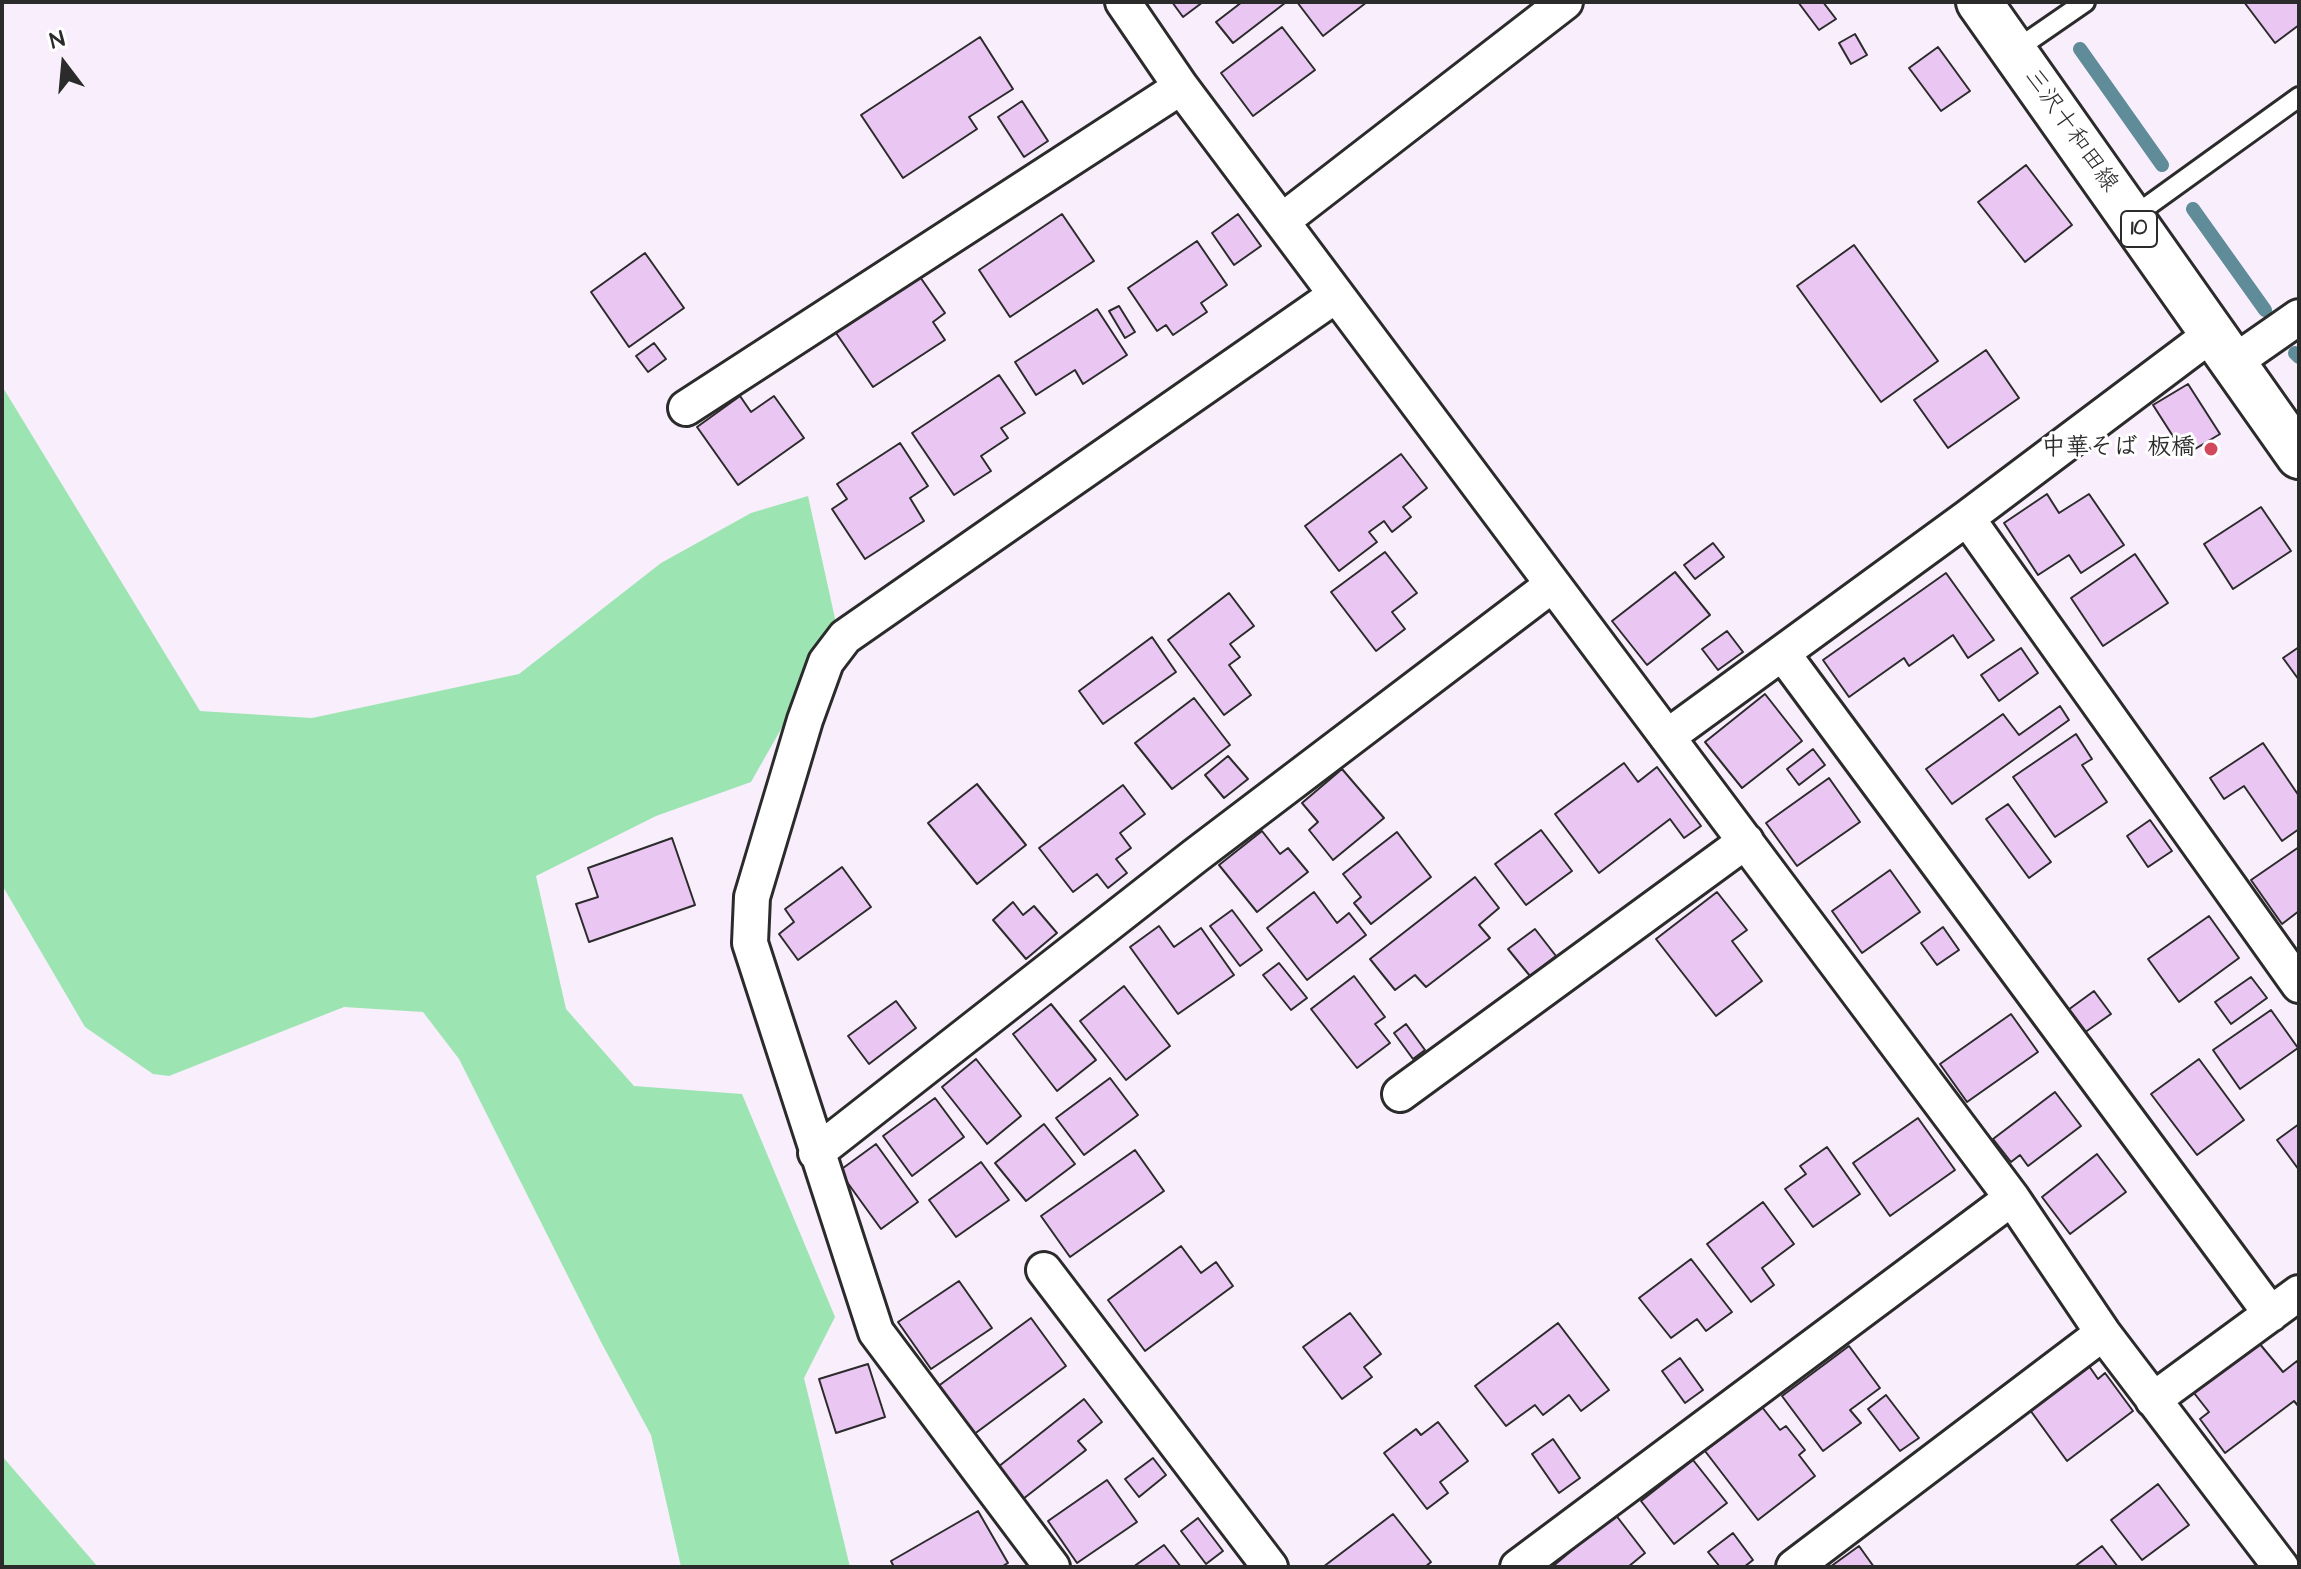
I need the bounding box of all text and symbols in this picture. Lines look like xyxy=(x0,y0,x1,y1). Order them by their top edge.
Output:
north arrow xyxy=(24,24,104,104)
text: N xyxy=(46,24,68,57)
street label: 三沢十和田線 xyxy=(2017,64,2123,198)
road number: 10 xyxy=(2121,211,2157,247)
place label: 中華そば 板橋 xyxy=(2041,435,2195,463)
marker: 中華そば 板橋 xyxy=(2202,440,2220,458)

